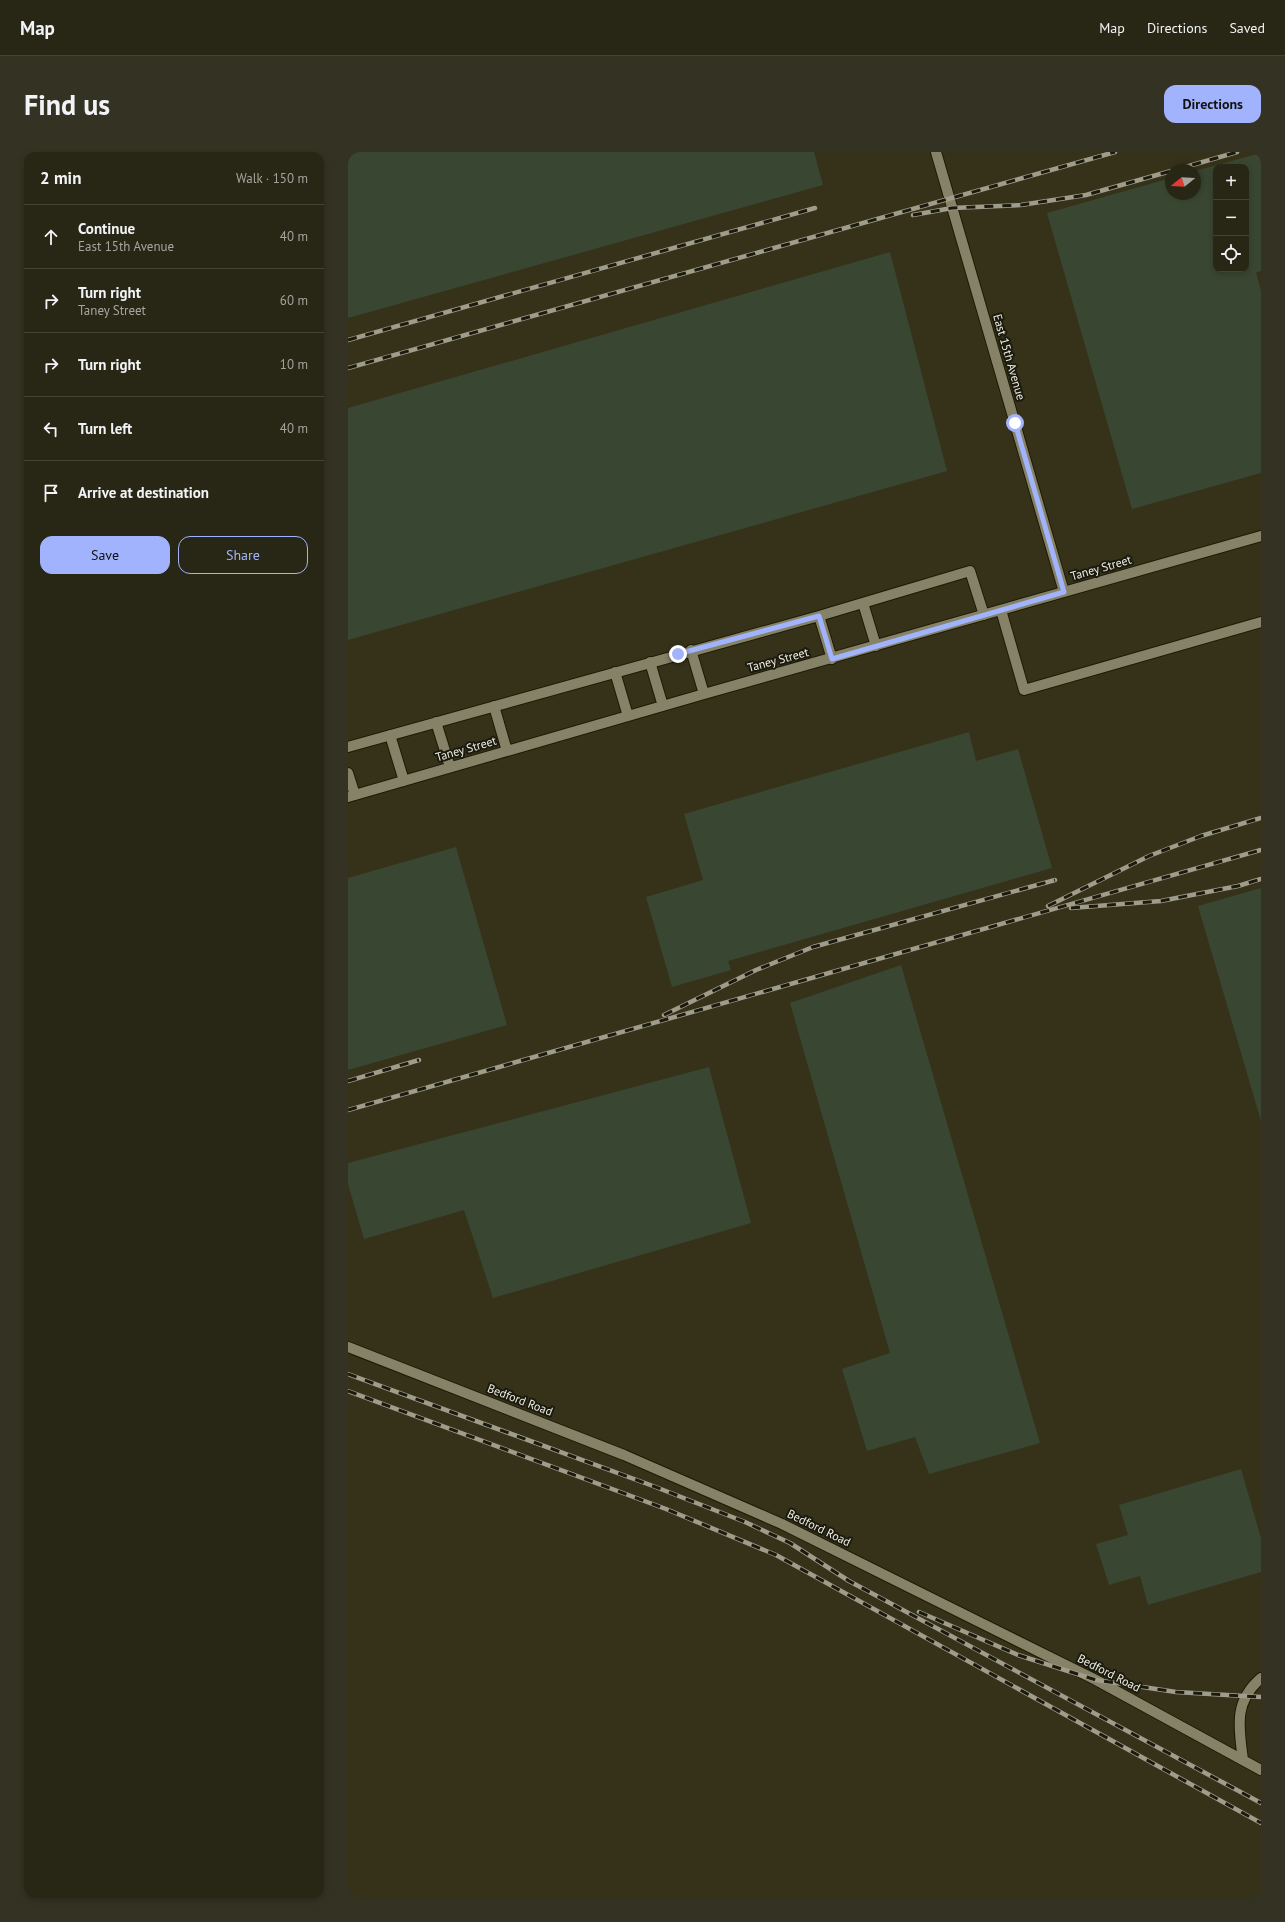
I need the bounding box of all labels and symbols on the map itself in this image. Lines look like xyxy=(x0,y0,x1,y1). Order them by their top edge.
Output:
north arrow xyxy=(1165,164,1201,200)
street label: East 15th Avenue xyxy=(990,312,1029,402)
route start xyxy=(1006,414,1024,432)
street label: Taney Street xyxy=(1069,552,1133,583)
street label: Taney Street xyxy=(746,644,810,675)
route end xyxy=(669,645,687,663)
street label: Taney Street xyxy=(434,733,498,764)
street label: Bedford Road xyxy=(485,1380,555,1419)
street label: Bedford Road xyxy=(785,1506,853,1549)
street label: Bedford Road xyxy=(1075,1650,1143,1695)

